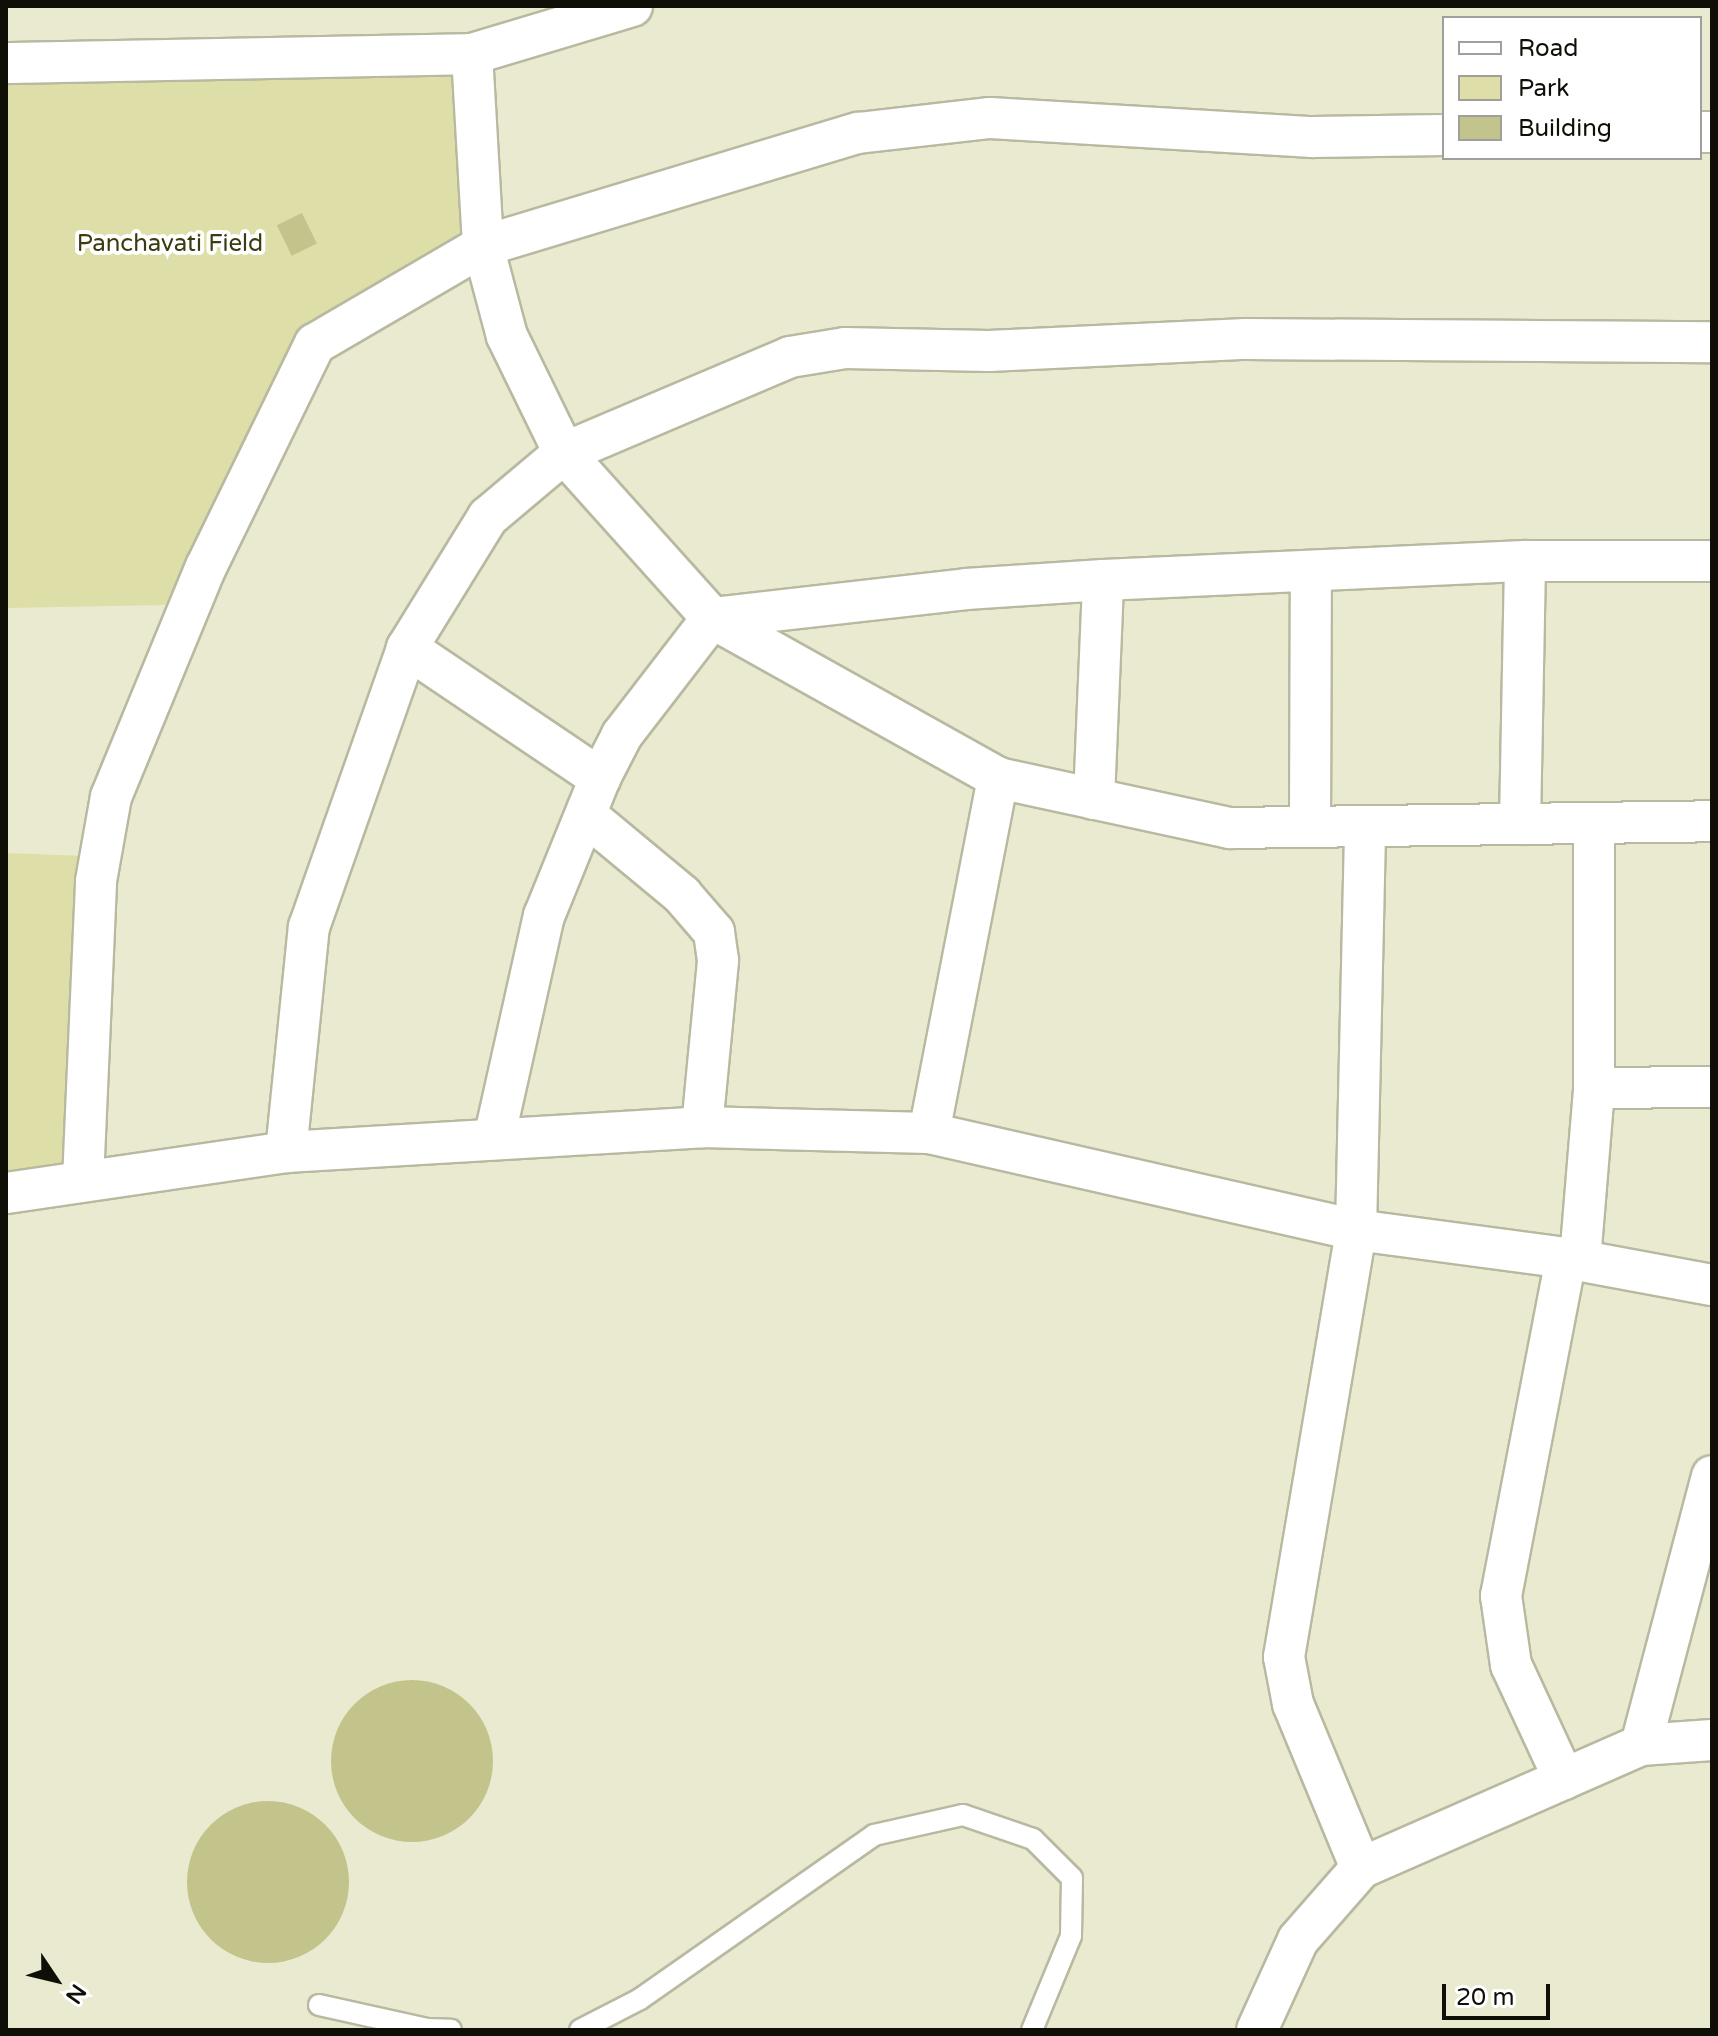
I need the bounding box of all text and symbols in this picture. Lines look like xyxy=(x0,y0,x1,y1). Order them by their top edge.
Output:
legend xyxy=(1442,16,1702,160)
text: Road xyxy=(1518,34,1578,63)
text: Park xyxy=(1518,74,1569,103)
text: Building xyxy=(1518,114,1612,143)
park label: Panchavati Field xyxy=(77,230,263,258)
north arrow xyxy=(16,1940,96,2020)
scale bar xyxy=(1446,1968,1554,2018)
text: N xyxy=(60,1979,91,2008)
text: 20 m xyxy=(1456,1983,1514,2012)

